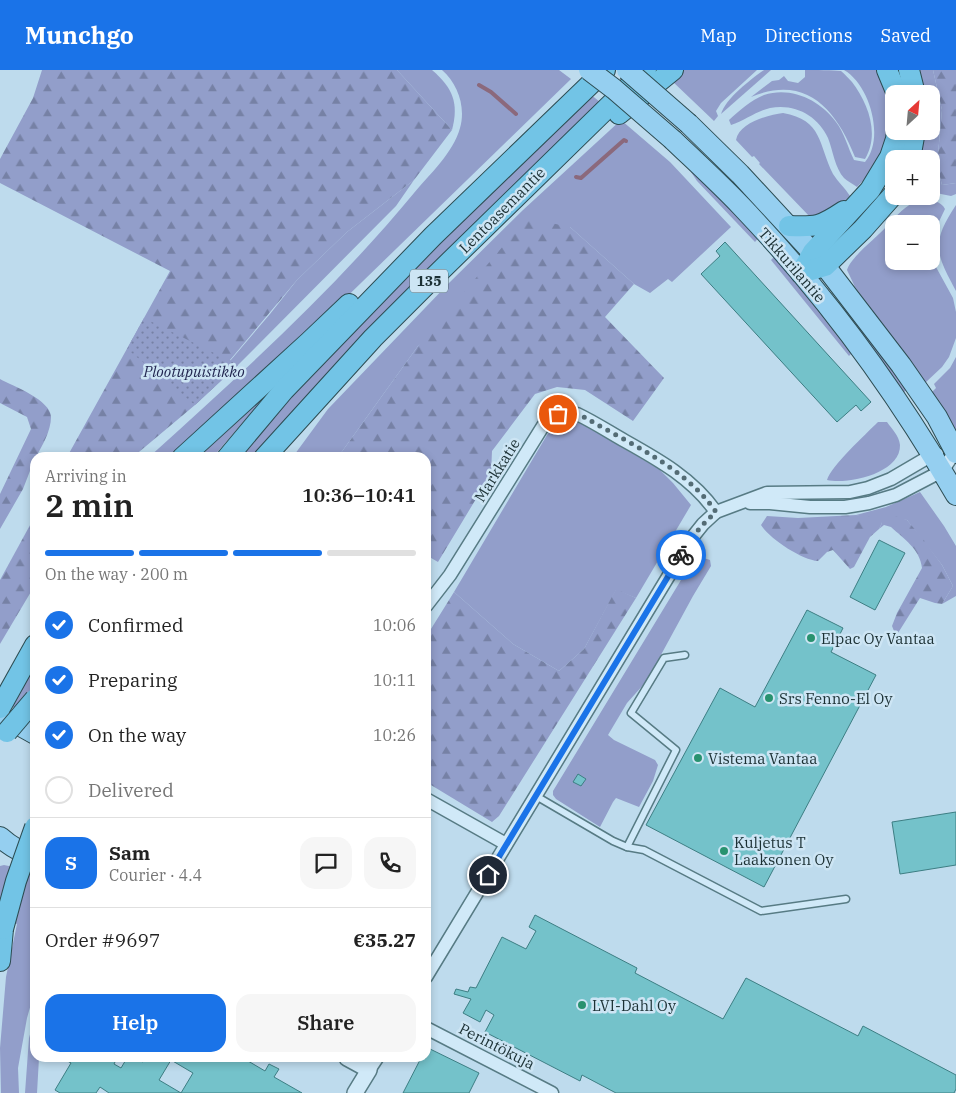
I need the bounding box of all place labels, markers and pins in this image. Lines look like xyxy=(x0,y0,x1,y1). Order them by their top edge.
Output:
pin xyxy=(537,393,579,435)
place label: Elpac Oy Vantaa xyxy=(821,629,935,648)
marker: Elpac Oy Vantaa xyxy=(805,632,817,644)
place label: Srs Fenno-El Oy xyxy=(779,689,892,708)
marker: Srs Fenno-El Oy xyxy=(763,692,775,704)
place label: Vistema Vantaa xyxy=(708,749,817,768)
marker: Vistema Vantaa xyxy=(692,752,704,764)
place label: Kuljetus T Laaksonen Oy xyxy=(734,833,833,869)
marker: Kuljetus T Laaksonen Oy xyxy=(718,845,730,857)
pin xyxy=(467,854,509,896)
place label: LVI-Dahl Oy xyxy=(592,996,676,1015)
marker: LVI-Dahl Oy xyxy=(576,999,588,1011)

